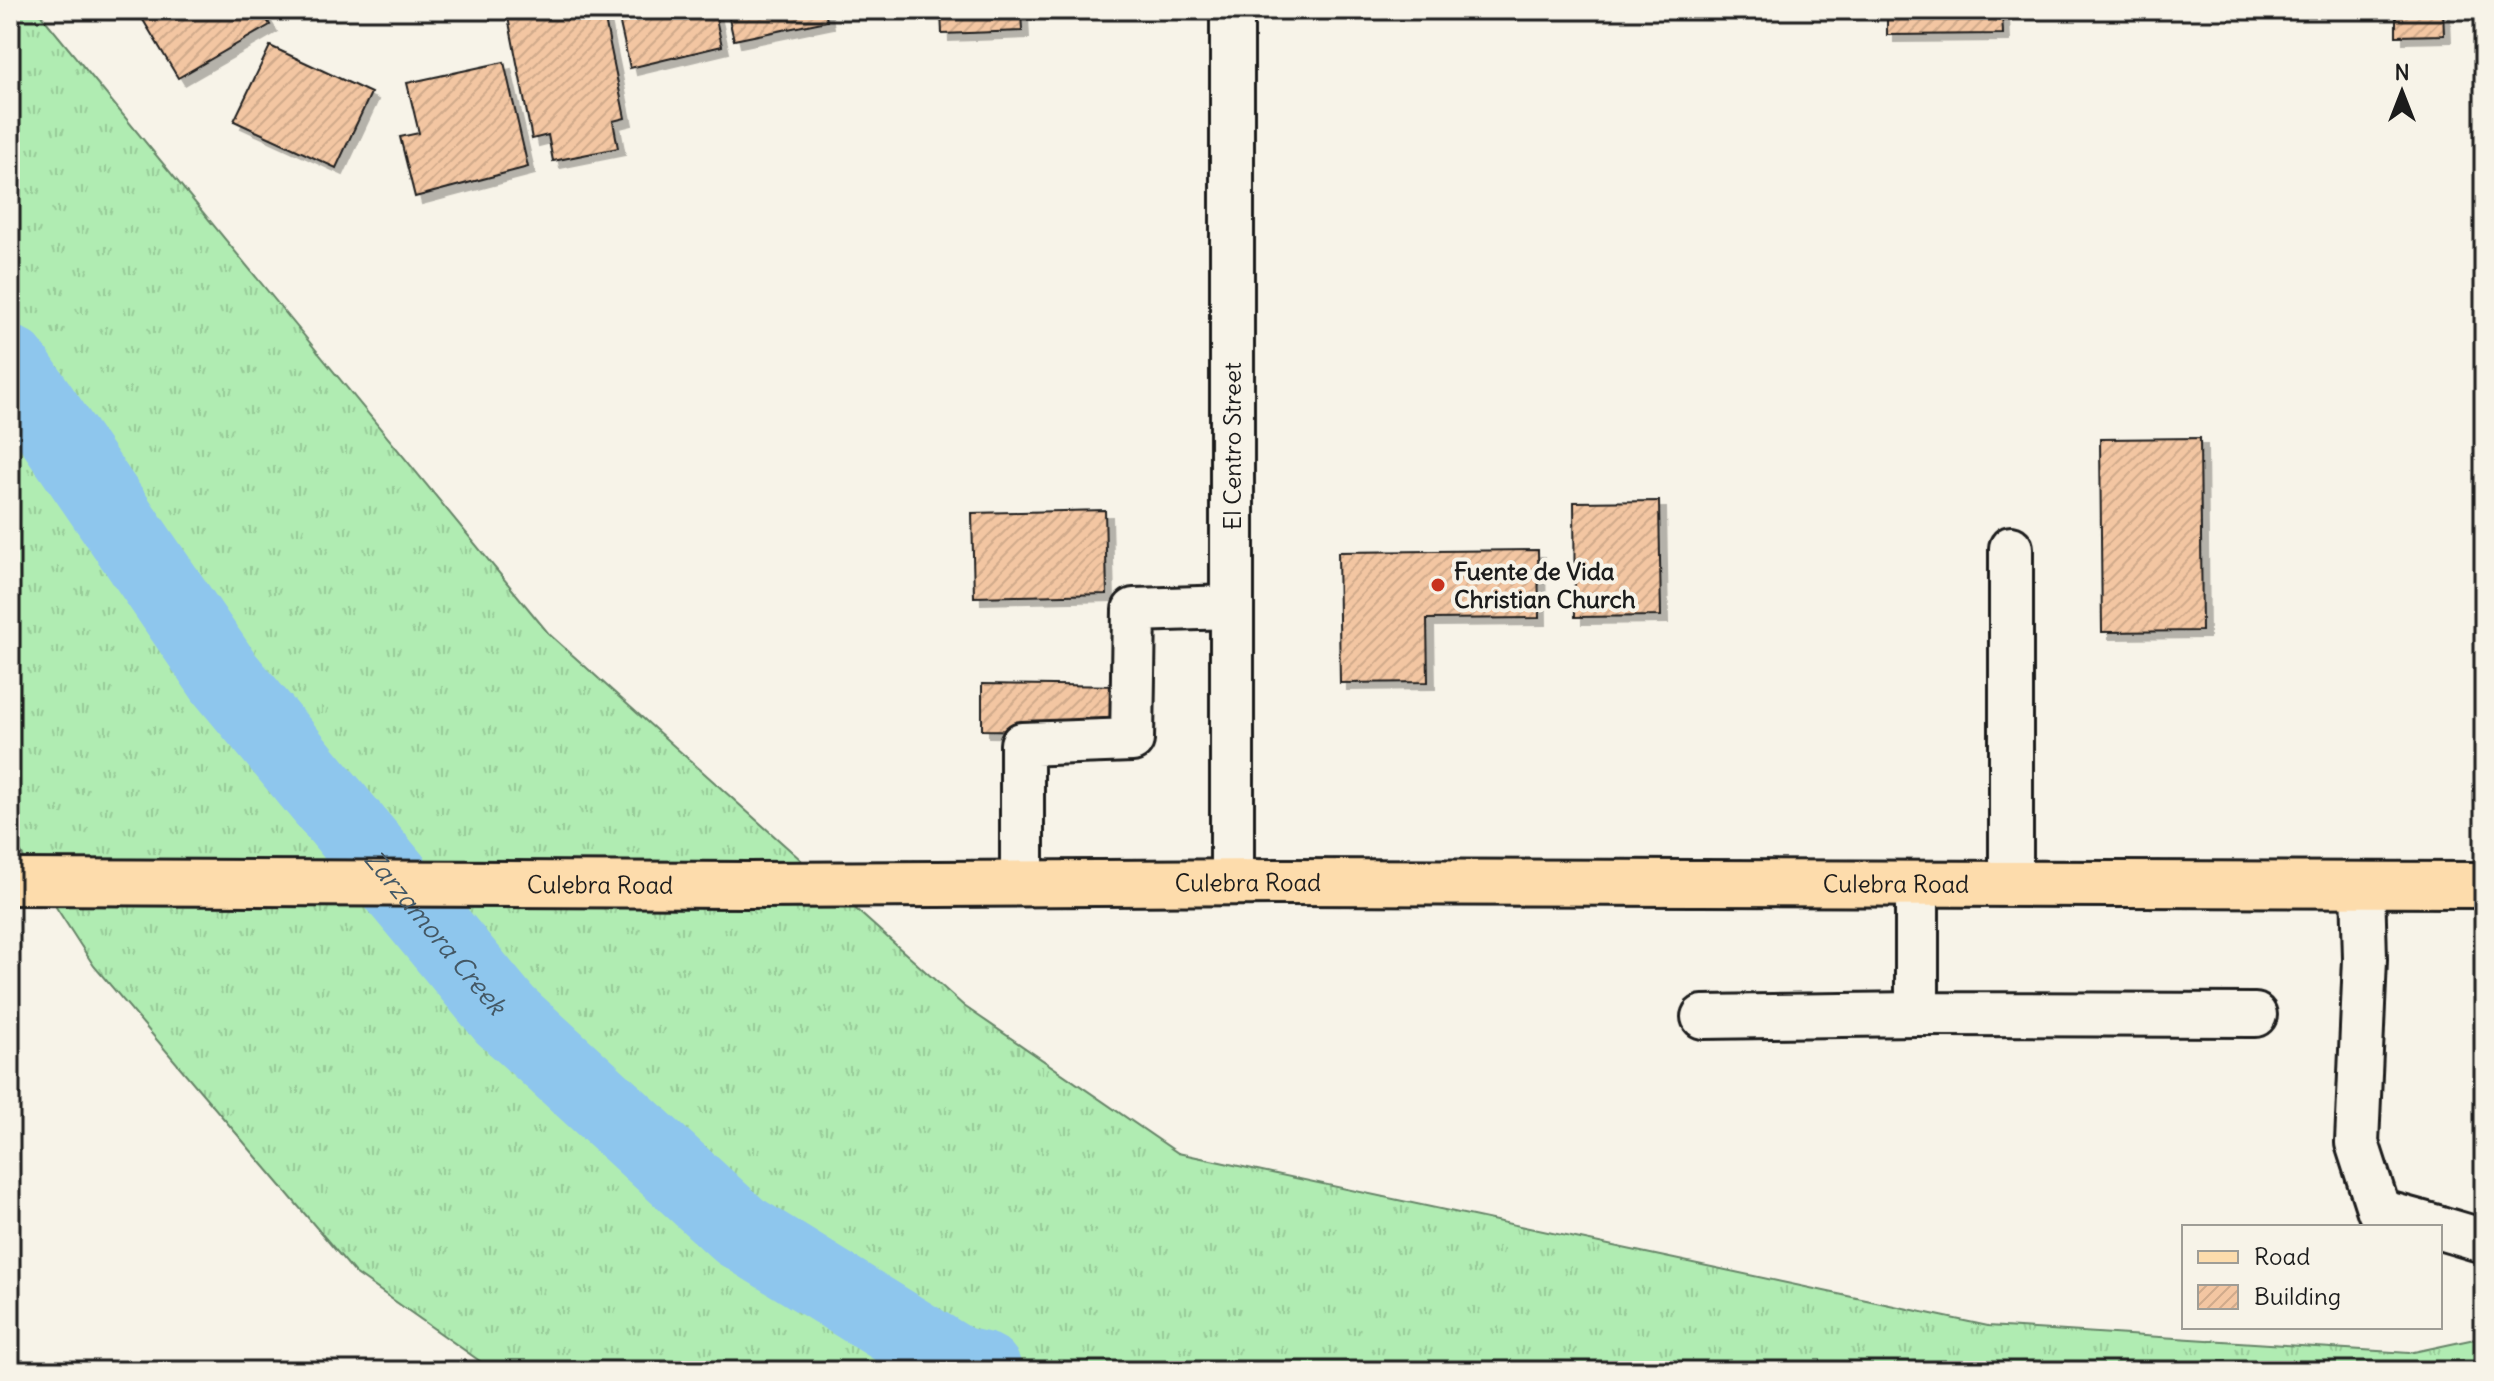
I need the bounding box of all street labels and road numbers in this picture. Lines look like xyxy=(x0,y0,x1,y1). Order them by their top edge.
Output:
street label: El Centro Street xyxy=(1217,362,1247,530)
street label: Culebra Road xyxy=(1175,867,1321,898)
street label: Culebra Road xyxy=(1823,868,1969,899)
street label: Culebra Road xyxy=(527,869,673,900)

